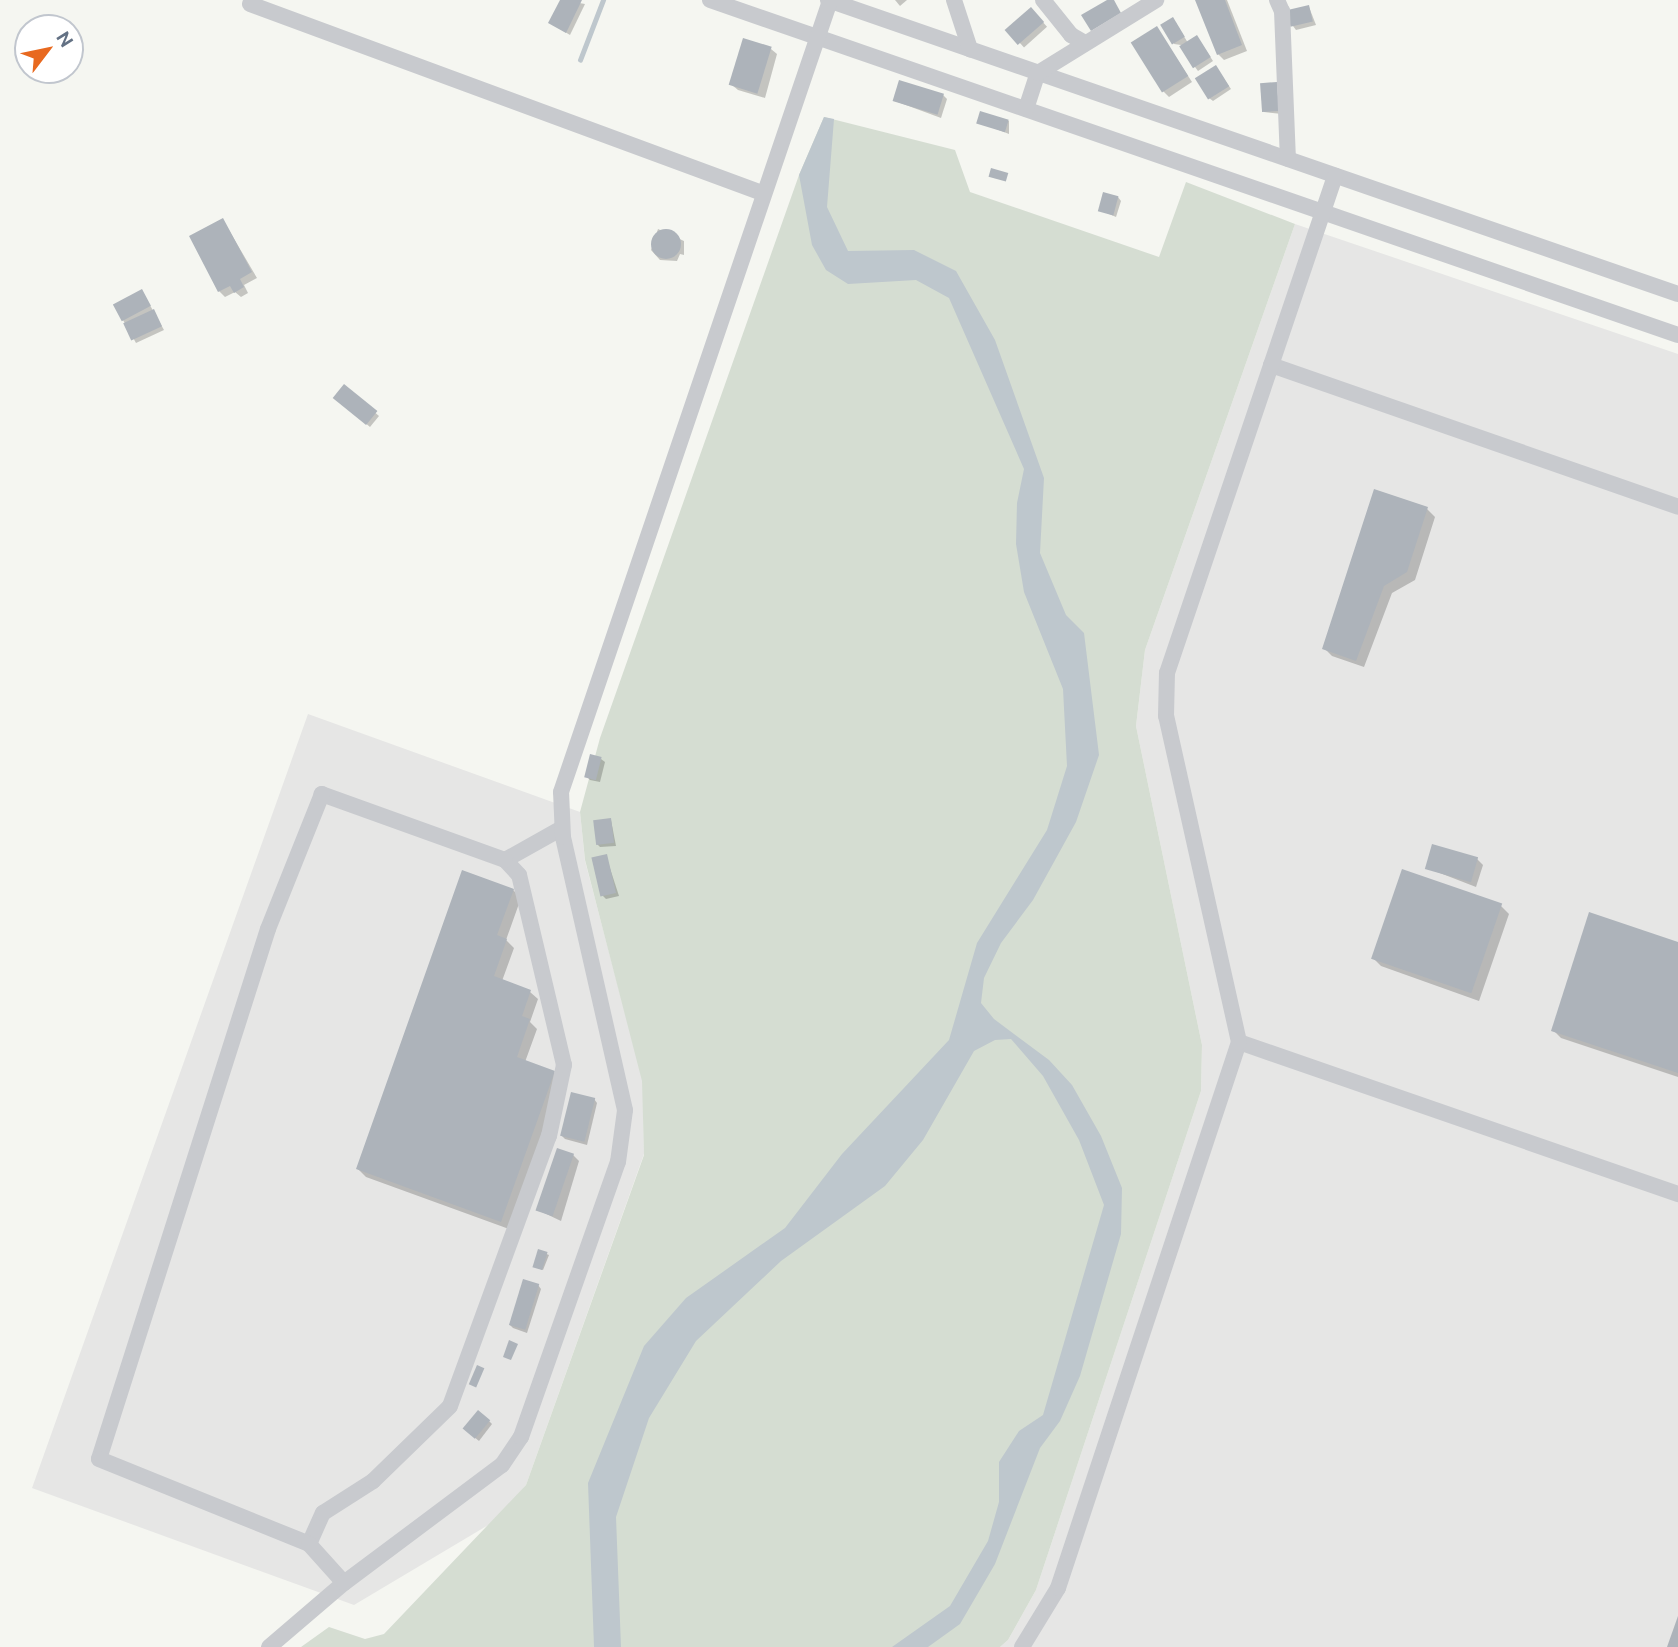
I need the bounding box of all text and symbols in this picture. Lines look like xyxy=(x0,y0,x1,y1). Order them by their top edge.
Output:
north arrow xyxy=(14,14,84,84)
text: N xyxy=(52,27,78,51)

